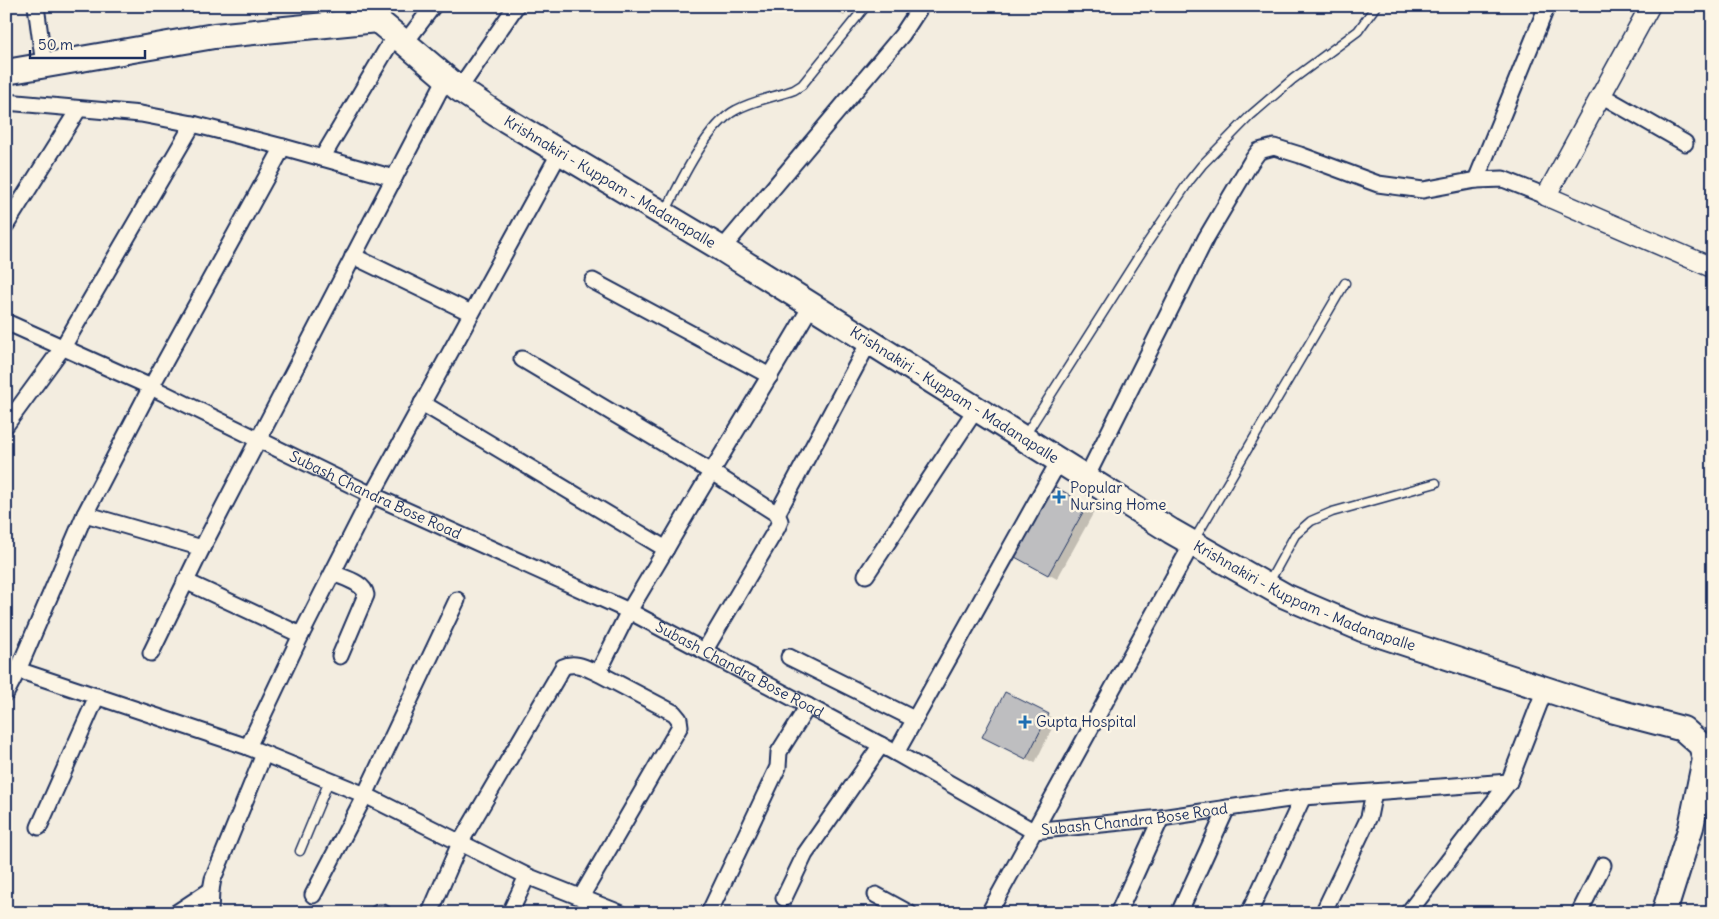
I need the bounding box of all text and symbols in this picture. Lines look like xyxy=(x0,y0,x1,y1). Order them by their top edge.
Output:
scale bar xyxy=(30,28,145,60)
text: 50 m xyxy=(38,35,73,54)
street label: Krishnakiri - Kuppam - Madanapalle xyxy=(501,111,719,252)
street label: Krishnakiri - Kuppam - Madanapalle xyxy=(847,322,1063,467)
street label: Subash Chandra Bose Road xyxy=(287,446,465,543)
place label: Popular Nursing Home xyxy=(1070,478,1166,514)
marker: Popular Nursing Home xyxy=(1052,490,1066,504)
street label: Krishnakiri - Kuppam - Madanapalle xyxy=(1190,536,1418,655)
street label: Subash Chandra Bose Road xyxy=(652,617,827,722)
place label: Gupta Hospital xyxy=(1036,712,1136,731)
marker: Gupta Hospital xyxy=(1018,715,1032,729)
street label: Subash Chandra Bose Road xyxy=(1040,798,1229,839)

